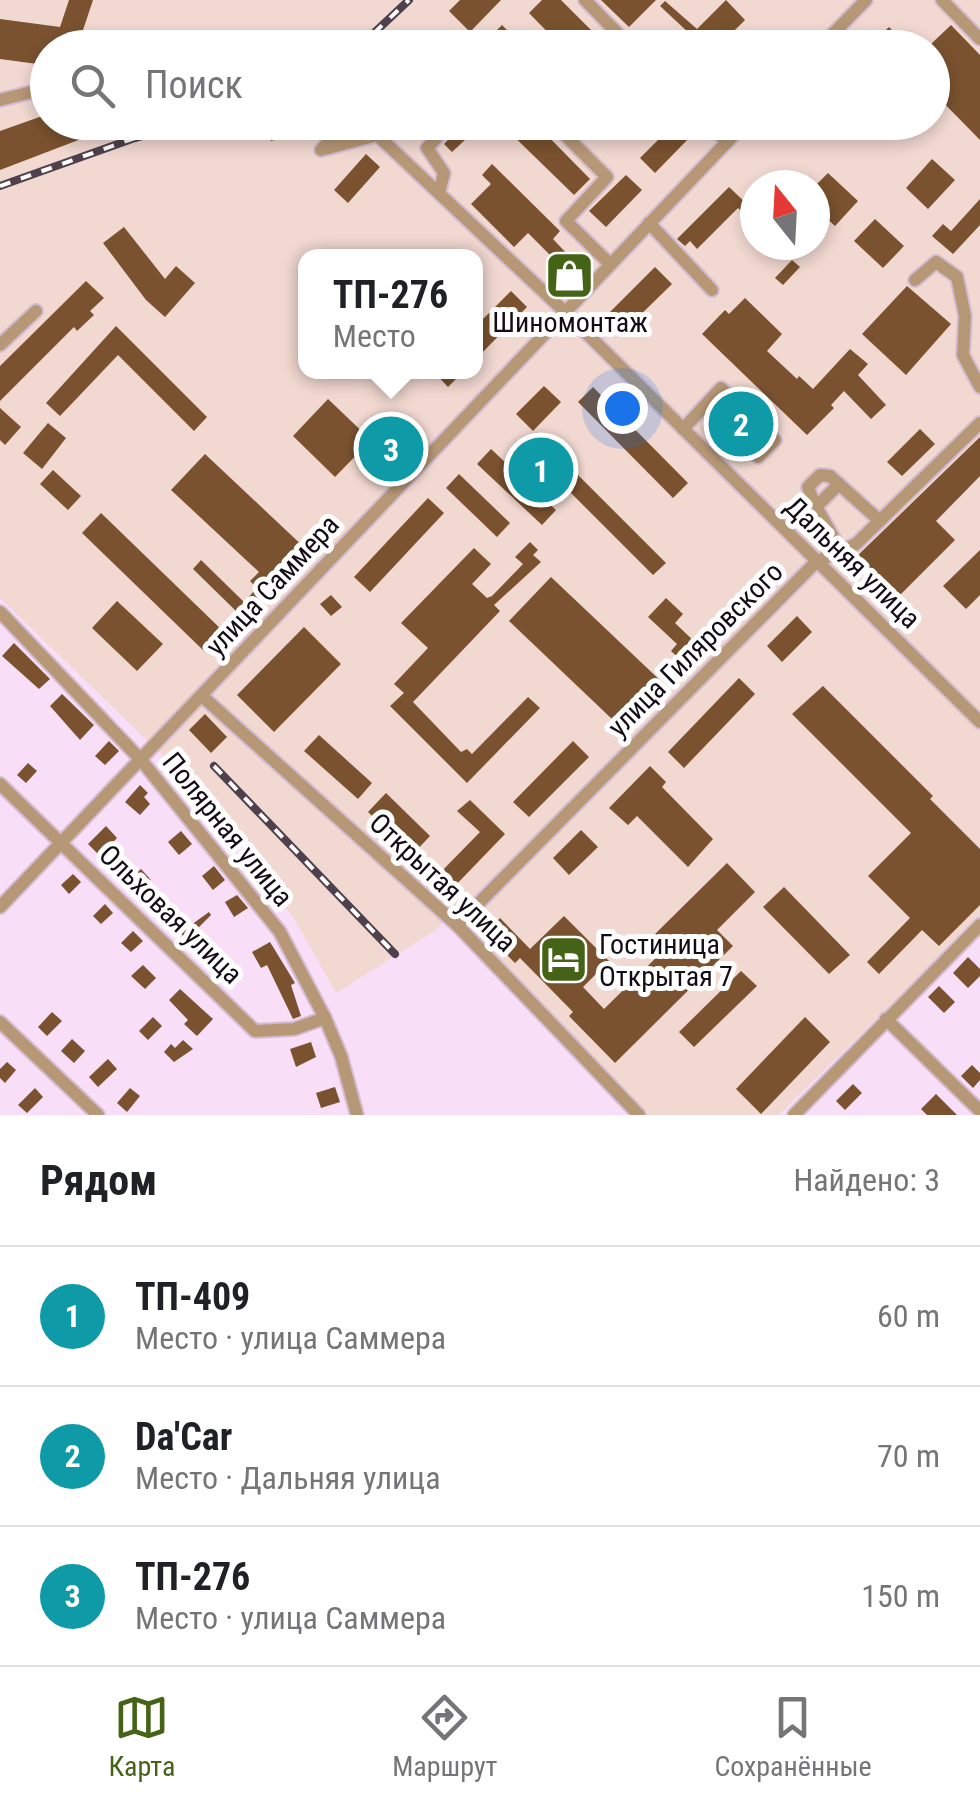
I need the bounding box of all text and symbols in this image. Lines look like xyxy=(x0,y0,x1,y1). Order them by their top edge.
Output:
search box xyxy=(30,30,950,140)
icon: search xyxy=(65,58,120,113)
text: Поиск xyxy=(145,63,243,107)
north arrow xyxy=(740,170,830,260)
popup xyxy=(298,249,483,379)
shop icon: Шиномонтаж xyxy=(544,249,596,301)
text: ТП-276 xyxy=(333,273,448,317)
place label: Шиномонтаж xyxy=(492,306,648,339)
text: Место xyxy=(333,317,416,355)
your location xyxy=(597,383,648,434)
pin: 2 xyxy=(708,386,774,462)
pin: 3 xyxy=(358,412,424,486)
pin: 1 xyxy=(508,432,574,508)
street label: Дальняя улица xyxy=(778,490,927,635)
street label: улица Саммера xyxy=(199,508,346,662)
street label: улица Гиляровского xyxy=(601,555,790,744)
street label: Полярная улица xyxy=(156,746,300,913)
street label: Открытая улица xyxy=(363,806,523,958)
street label: Ольховая улица xyxy=(92,838,249,991)
place label: Гостиница Открытая 7 xyxy=(599,928,733,993)
hotel icon: Гостиница Открытая 7 xyxy=(538,934,590,986)
text: Рядом xyxy=(40,1156,157,1205)
text: Найдено: 3 xyxy=(793,1161,940,1199)
text: ТП-409 xyxy=(135,1275,250,1319)
text: 1 xyxy=(64,1297,81,1335)
text: 60 m xyxy=(877,1297,940,1335)
text: Место · улица Саммера xyxy=(135,1319,446,1357)
text: Da'Car xyxy=(135,1415,232,1459)
text: 2 xyxy=(64,1437,81,1475)
text: 70 m xyxy=(877,1437,940,1475)
text: Место · Дальняя улица xyxy=(135,1459,440,1497)
text: ТП-276 xyxy=(135,1555,250,1599)
text: 3 xyxy=(64,1577,81,1615)
text: 150 m xyxy=(861,1577,940,1615)
text: Место · улица Саммера xyxy=(135,1599,446,1637)
tab: Карта xyxy=(108,1690,175,1783)
tab: Маршрут xyxy=(392,1690,498,1783)
tab: Сохранённые xyxy=(714,1690,872,1783)

